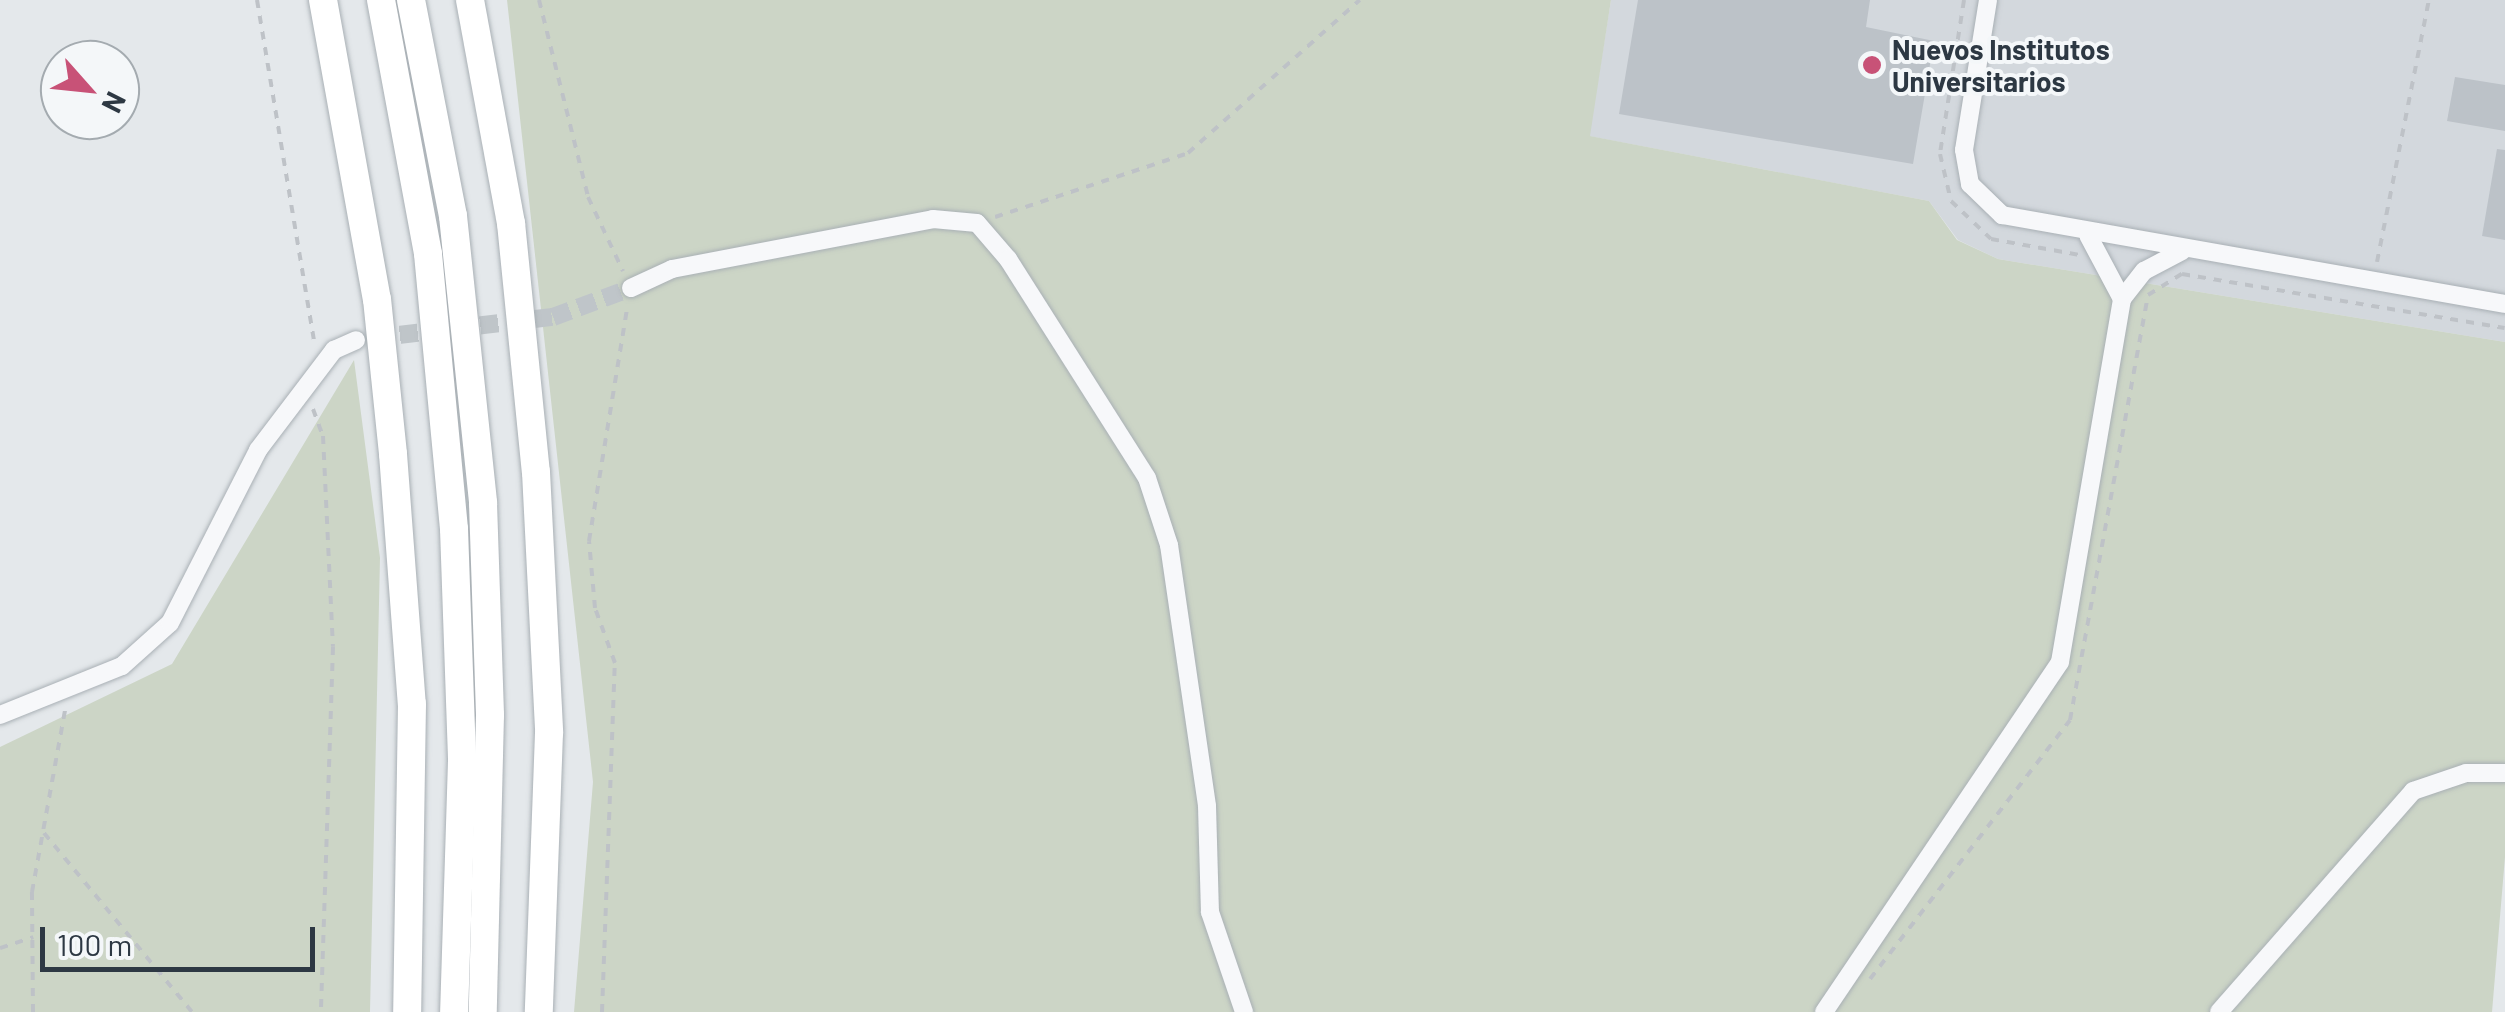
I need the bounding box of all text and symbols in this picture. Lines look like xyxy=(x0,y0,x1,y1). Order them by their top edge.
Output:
place label: Nuevos Institutos Universitarios xyxy=(1892,32,2110,98)
north arrow xyxy=(40,40,140,140)
marker: Nuevos Institutos Universitarios xyxy=(1861,54,1883,76)
text: N xyxy=(96,87,134,119)
scale bar xyxy=(45,907,320,969)
text: 100 m xyxy=(57,926,132,962)

